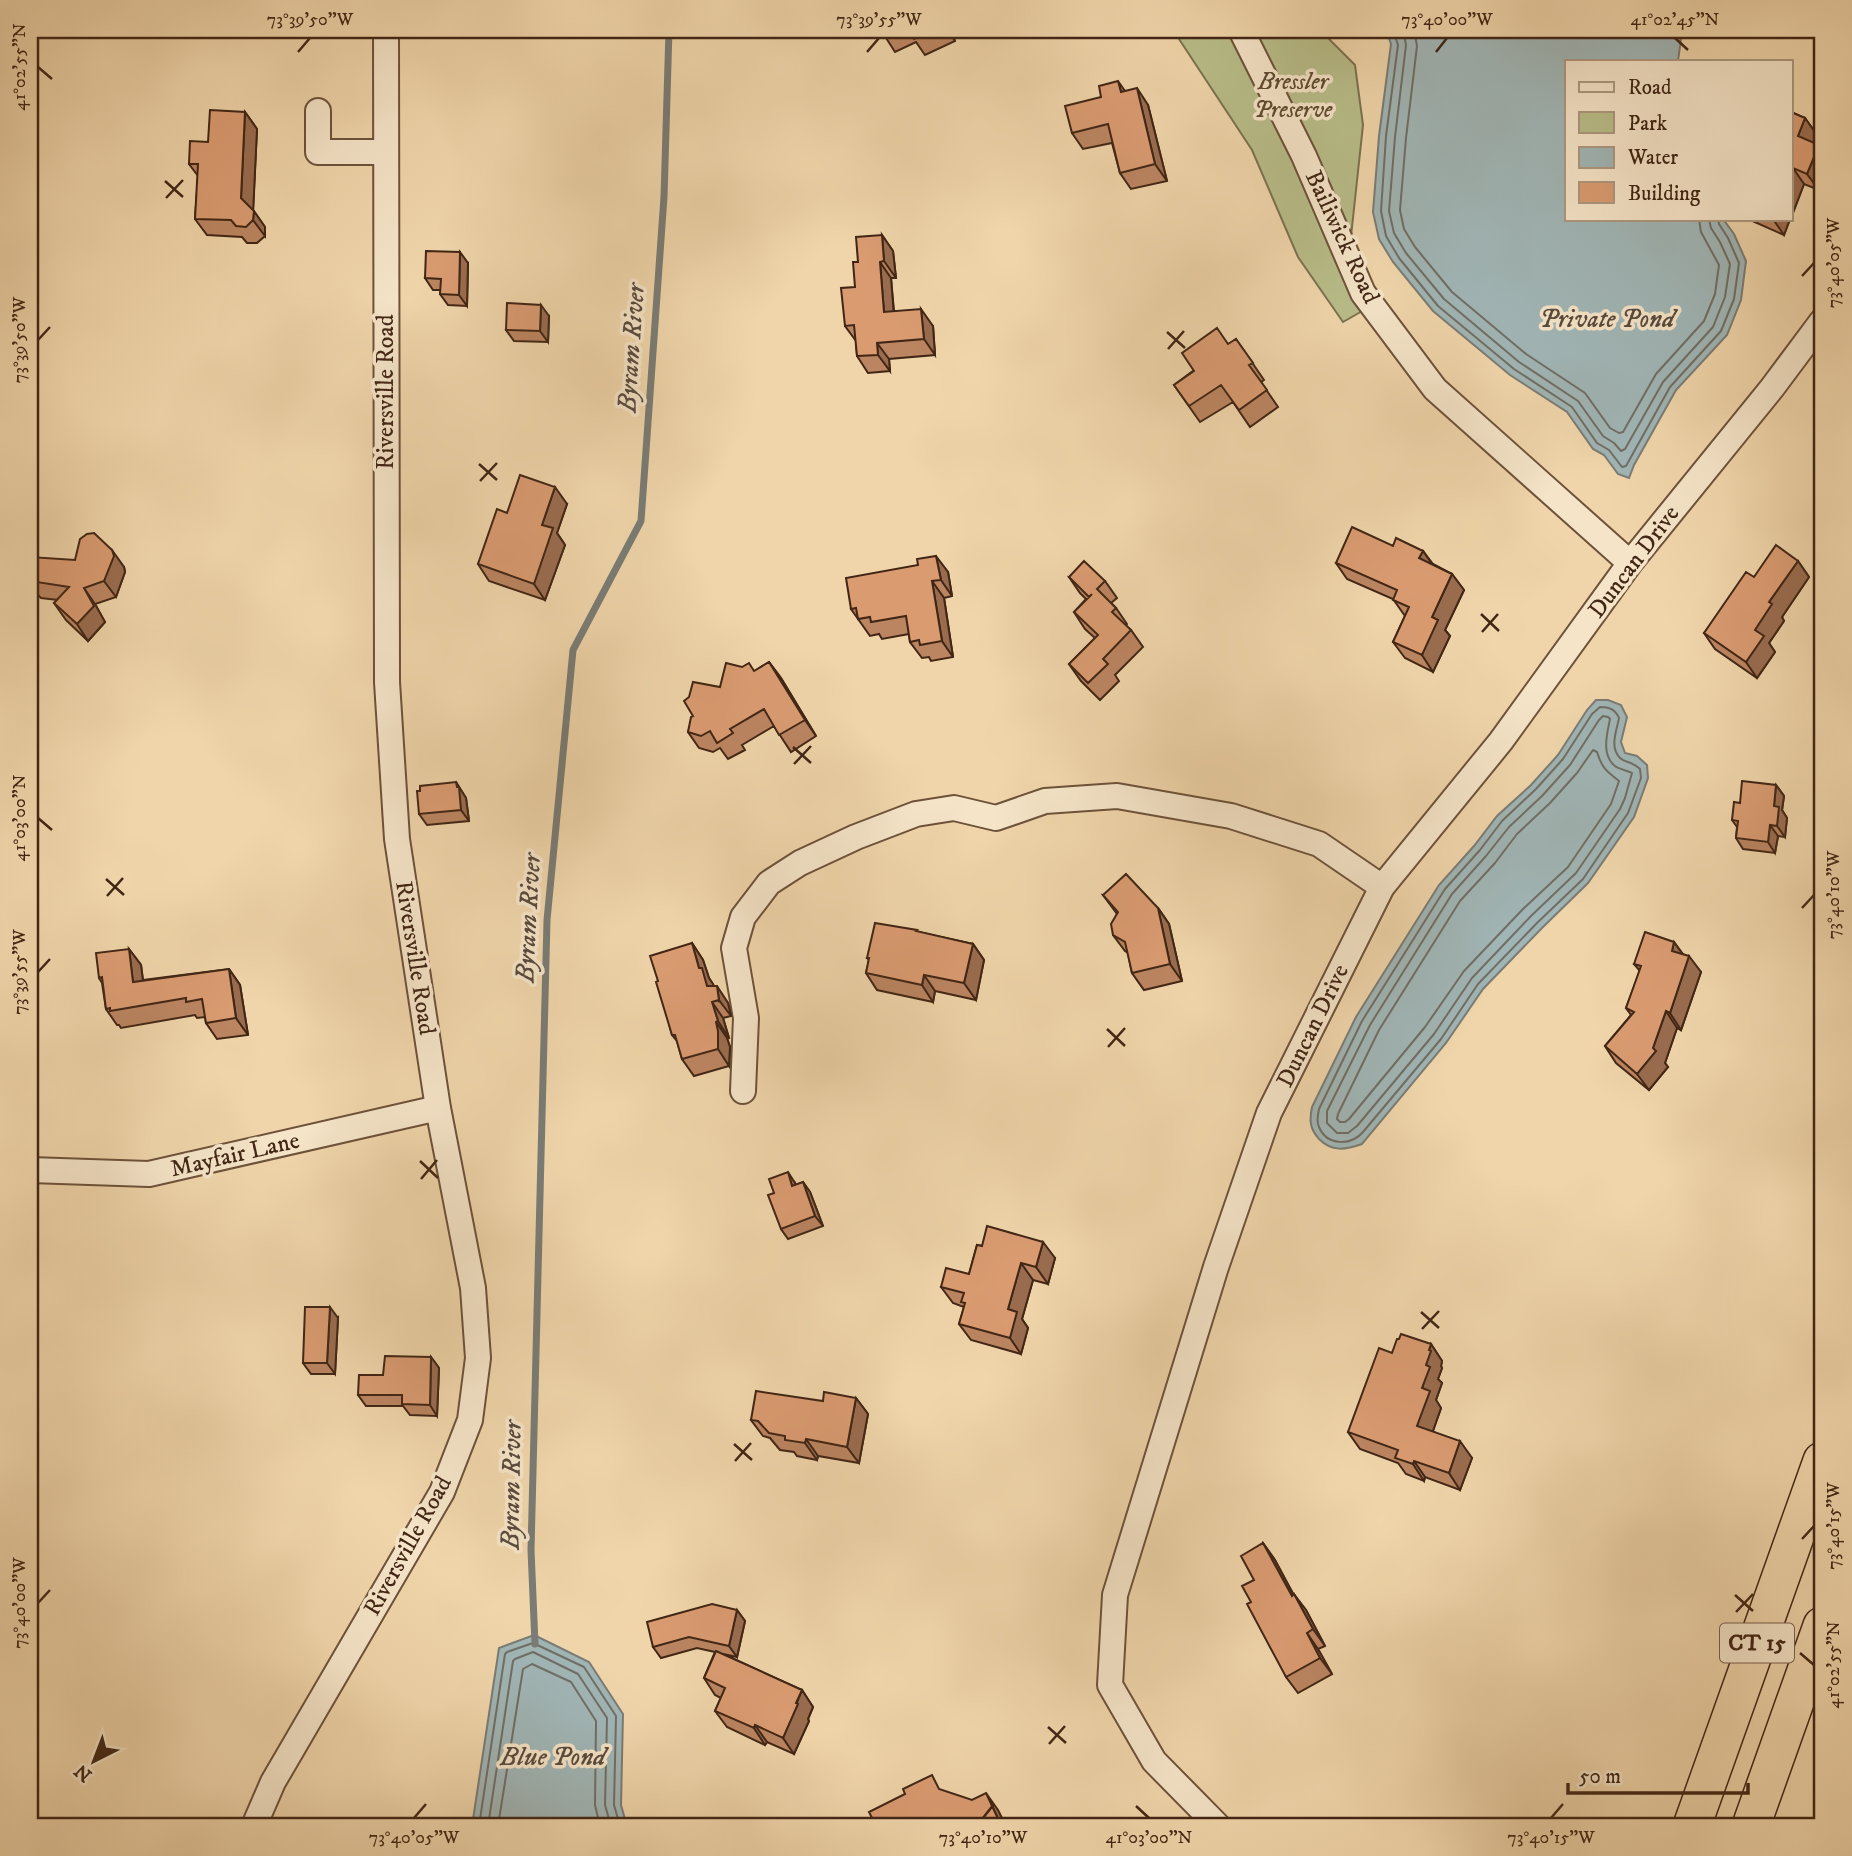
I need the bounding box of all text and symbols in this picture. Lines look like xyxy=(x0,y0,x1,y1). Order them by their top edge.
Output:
text: 73°39'50"W xyxy=(267,9,354,31)
text: 73°39'55"W xyxy=(836,9,922,31)
text: 73°40'00"W xyxy=(1401,9,1493,31)
text: 41°02'45"N xyxy=(1631,9,1720,31)
text: 41°02'55"N xyxy=(9,23,31,111)
legend xyxy=(1565,60,1792,220)
park label: Bressler Preserve xyxy=(1254,67,1333,125)
text: Road xyxy=(1628,75,1672,101)
text: Park xyxy=(1628,111,1668,137)
text: Water xyxy=(1627,145,1678,171)
street label: Bailiwick Road xyxy=(1298,166,1386,308)
text: Building xyxy=(1628,181,1701,207)
text: 73°40'05"W xyxy=(1823,217,1845,308)
water label: Byram River xyxy=(611,281,653,414)
text: 73°39'50"W xyxy=(9,296,31,383)
water label: Private Pond xyxy=(1539,303,1678,336)
street label: Riversville Road xyxy=(371,314,401,470)
street label: Duncan Drive xyxy=(1582,500,1686,624)
text: 41°03'00"N xyxy=(9,774,31,861)
text: 73°40'10"W xyxy=(1823,850,1845,939)
water label: Byram River xyxy=(509,851,549,984)
street label: Riversville Road xyxy=(388,879,442,1037)
text: 73°39'55"W xyxy=(9,929,31,1015)
street label: Duncan Drive xyxy=(1270,959,1356,1093)
street label: Mayfair Lane xyxy=(168,1126,302,1184)
water label: Byram River xyxy=(494,1419,530,1551)
street label: Riversville Road xyxy=(357,1471,459,1621)
text: 73°40'15"W xyxy=(1823,1482,1845,1570)
text: 73°40'00"W xyxy=(9,1557,31,1649)
text: 41°02'55"N xyxy=(1823,1621,1845,1709)
road number: CT 15 xyxy=(1720,1624,1794,1662)
north arrow xyxy=(60,1727,130,1797)
water label: Blue Pond xyxy=(499,1741,609,1774)
scale bar xyxy=(1568,1751,1749,1795)
text: N xyxy=(70,1758,97,1786)
text: 50 m xyxy=(1579,1764,1621,1790)
text: 73°40'05"W xyxy=(369,1827,460,1849)
text: 73°40'10"W xyxy=(939,1827,1028,1849)
text: 41°03'00"N xyxy=(1106,1827,1193,1849)
text: 73°40'15"W xyxy=(1507,1827,1595,1849)

